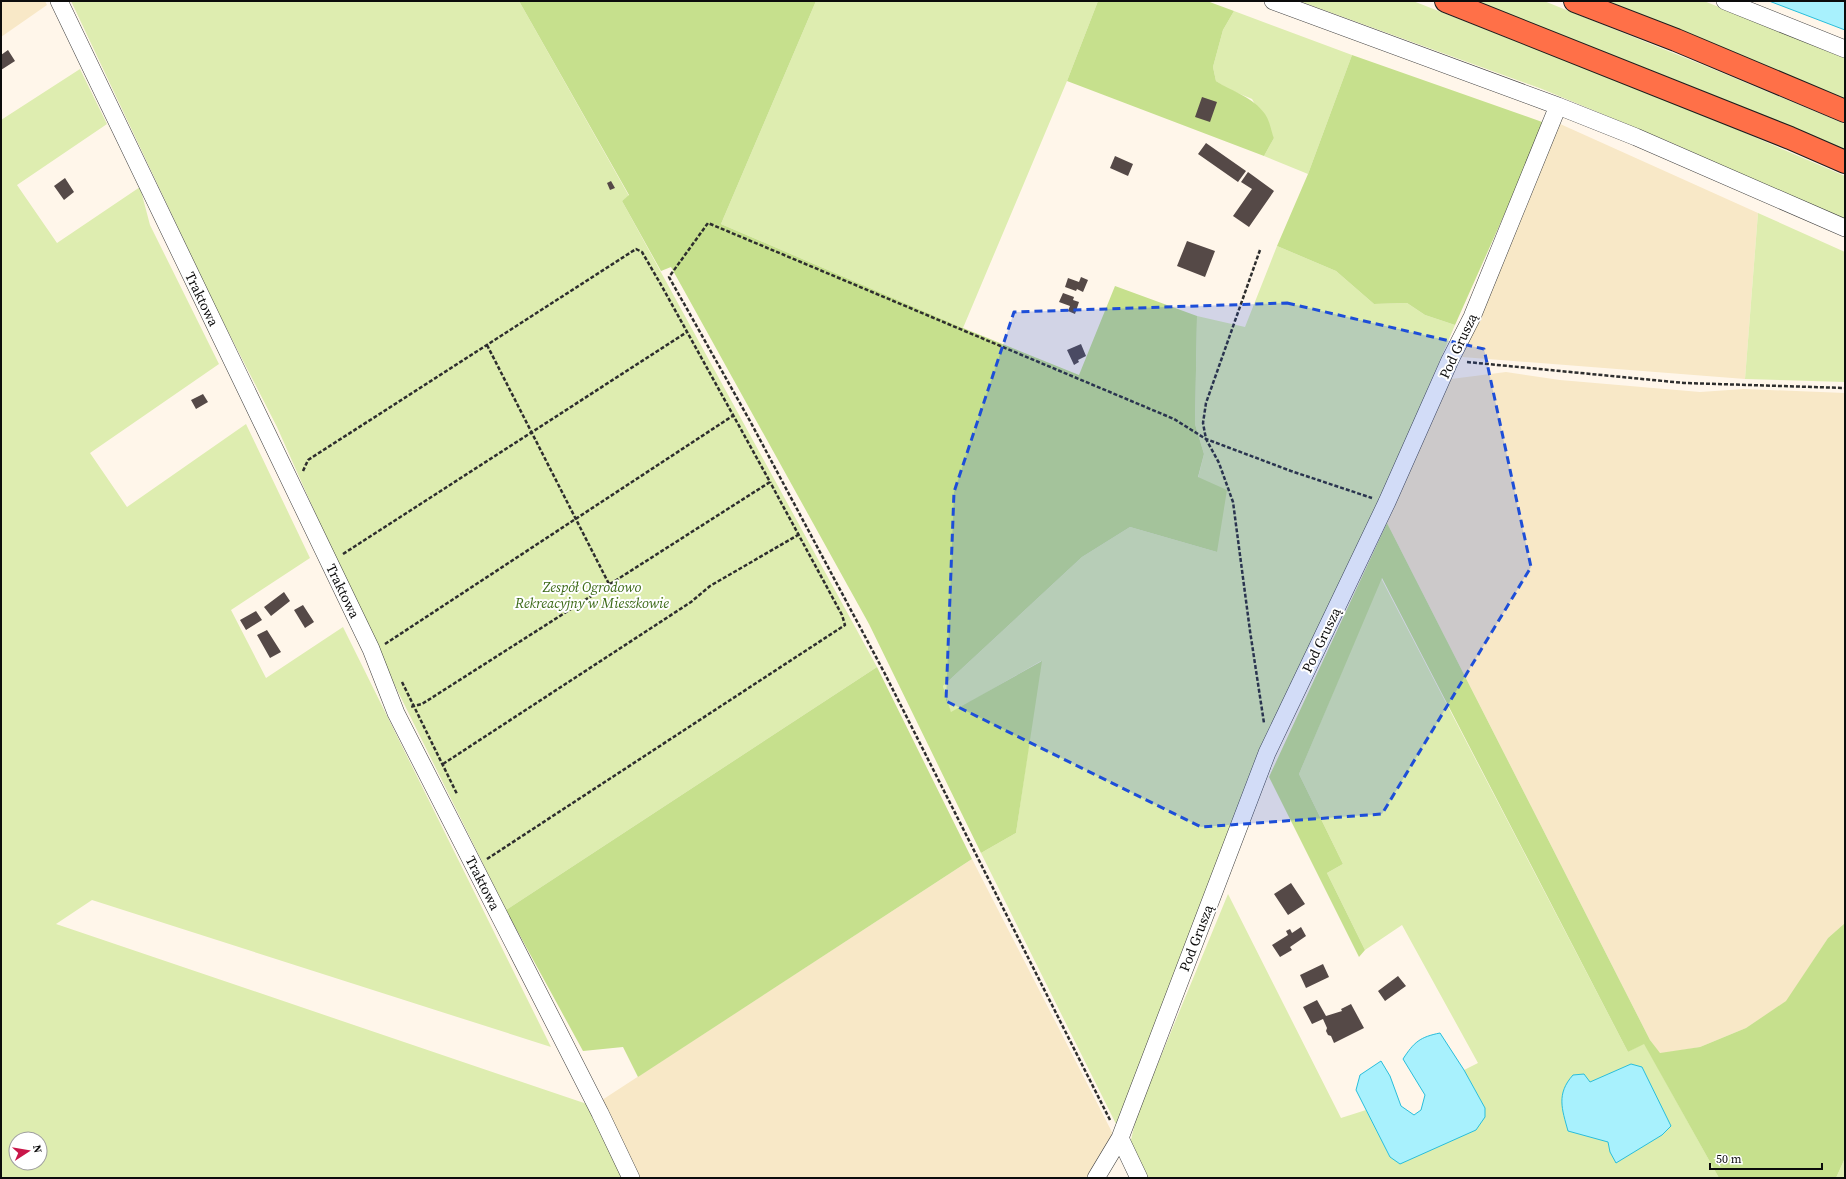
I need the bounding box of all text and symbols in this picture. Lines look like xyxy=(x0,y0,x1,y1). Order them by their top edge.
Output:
street label: Traktowa xyxy=(180,268,224,330)
street label: Pod Gruszą xyxy=(1434,309,1482,382)
street label: Traktowa xyxy=(321,560,365,622)
park label: Zespół Ogrodowo Rekreacyjny w Mieszkowie xyxy=(514,577,669,613)
street label: Pod Gruszą xyxy=(1297,603,1346,676)
street label: Traktowa xyxy=(461,852,506,914)
street label: Pod Gruszą xyxy=(1174,901,1218,974)
north arrow xyxy=(8,1131,48,1171)
text: N xyxy=(29,1144,45,1155)
scale bar xyxy=(1710,1145,1822,1171)
text: 50 m xyxy=(1716,1151,1742,1167)

